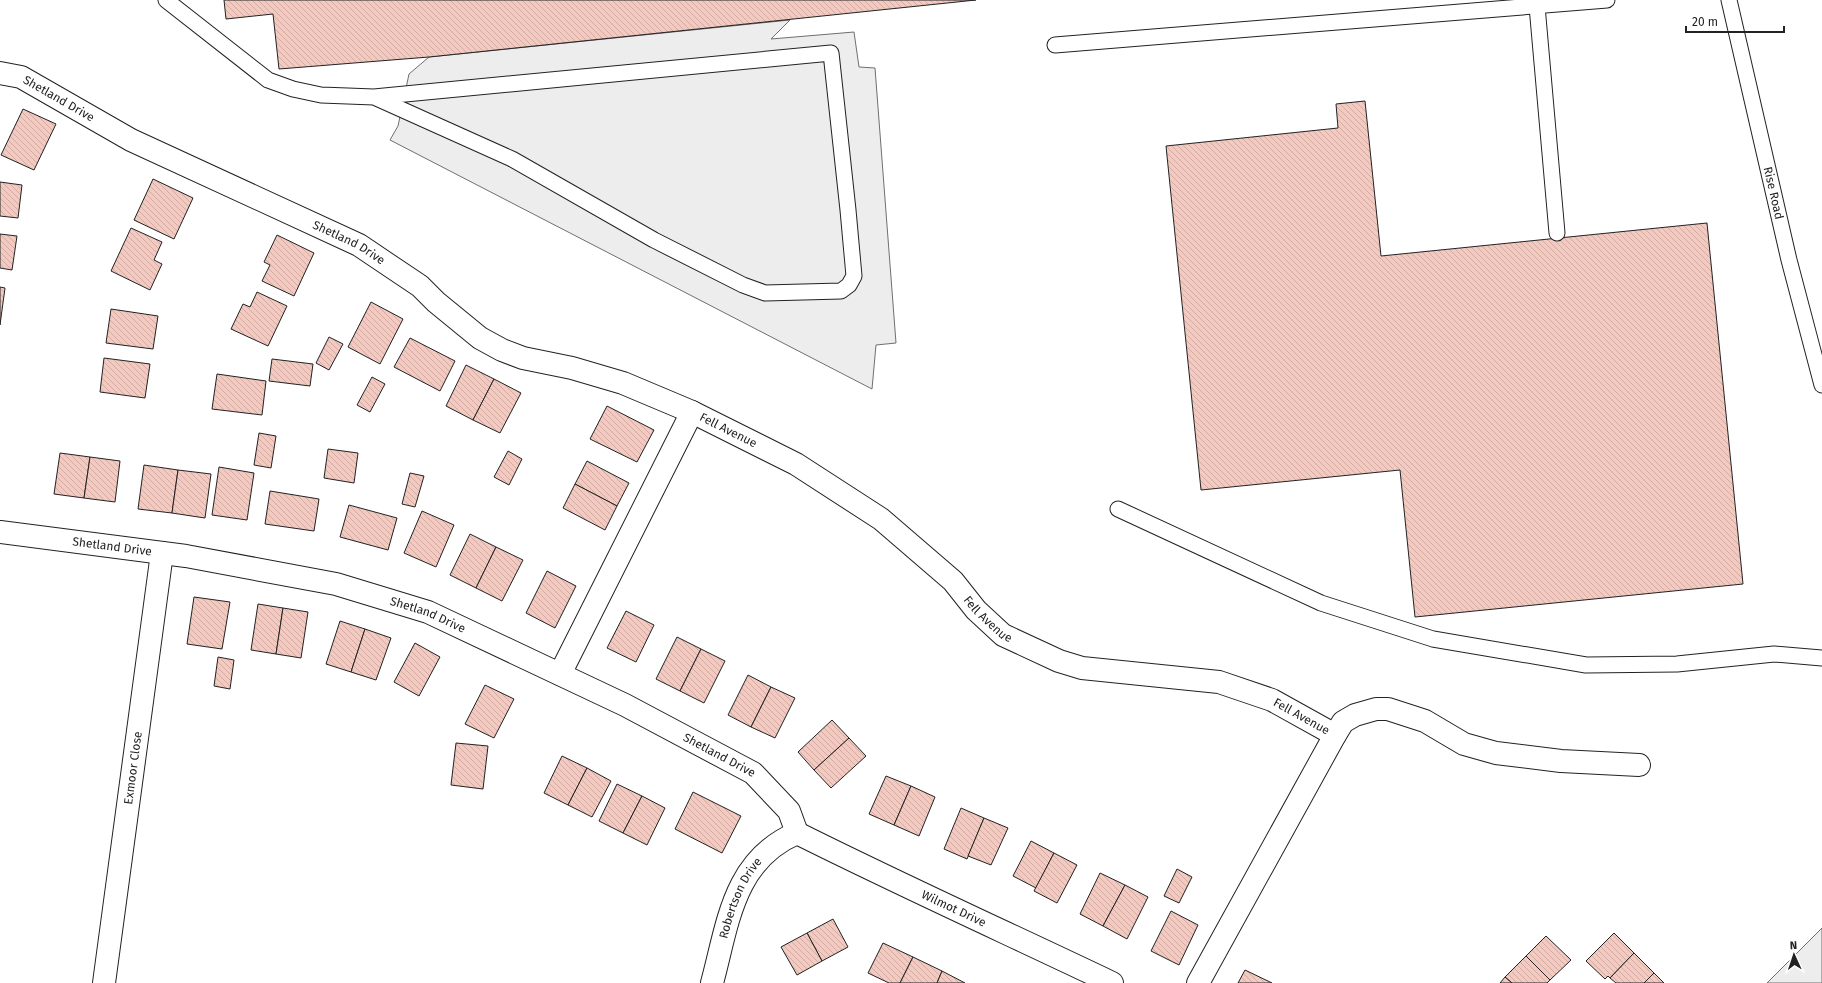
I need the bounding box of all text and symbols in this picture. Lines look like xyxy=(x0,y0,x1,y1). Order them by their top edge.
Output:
scale bar xyxy=(1686,8,1784,34)
text: 20 m xyxy=(1692,15,1718,29)
street label: Shetland Drive xyxy=(21,73,97,125)
street label: Rise Road xyxy=(1761,165,1786,221)
street label: Shetland Drive xyxy=(311,218,388,267)
street label: Fell Avenue xyxy=(697,410,759,450)
street label: Shetland Drive xyxy=(72,534,153,559)
street label: Fell Avenue xyxy=(961,593,1014,645)
street label: Shetland Drive xyxy=(388,594,468,636)
street label: Fell Avenue xyxy=(1271,695,1332,738)
street label: Shetland Drive xyxy=(681,730,758,780)
street label: Exmoor Close xyxy=(121,731,145,805)
street label: Robertson Drive xyxy=(716,855,765,940)
street label: Wilmot Drive xyxy=(919,887,988,930)
north arrow xyxy=(1774,935,1814,975)
text: N xyxy=(1790,939,1797,952)

